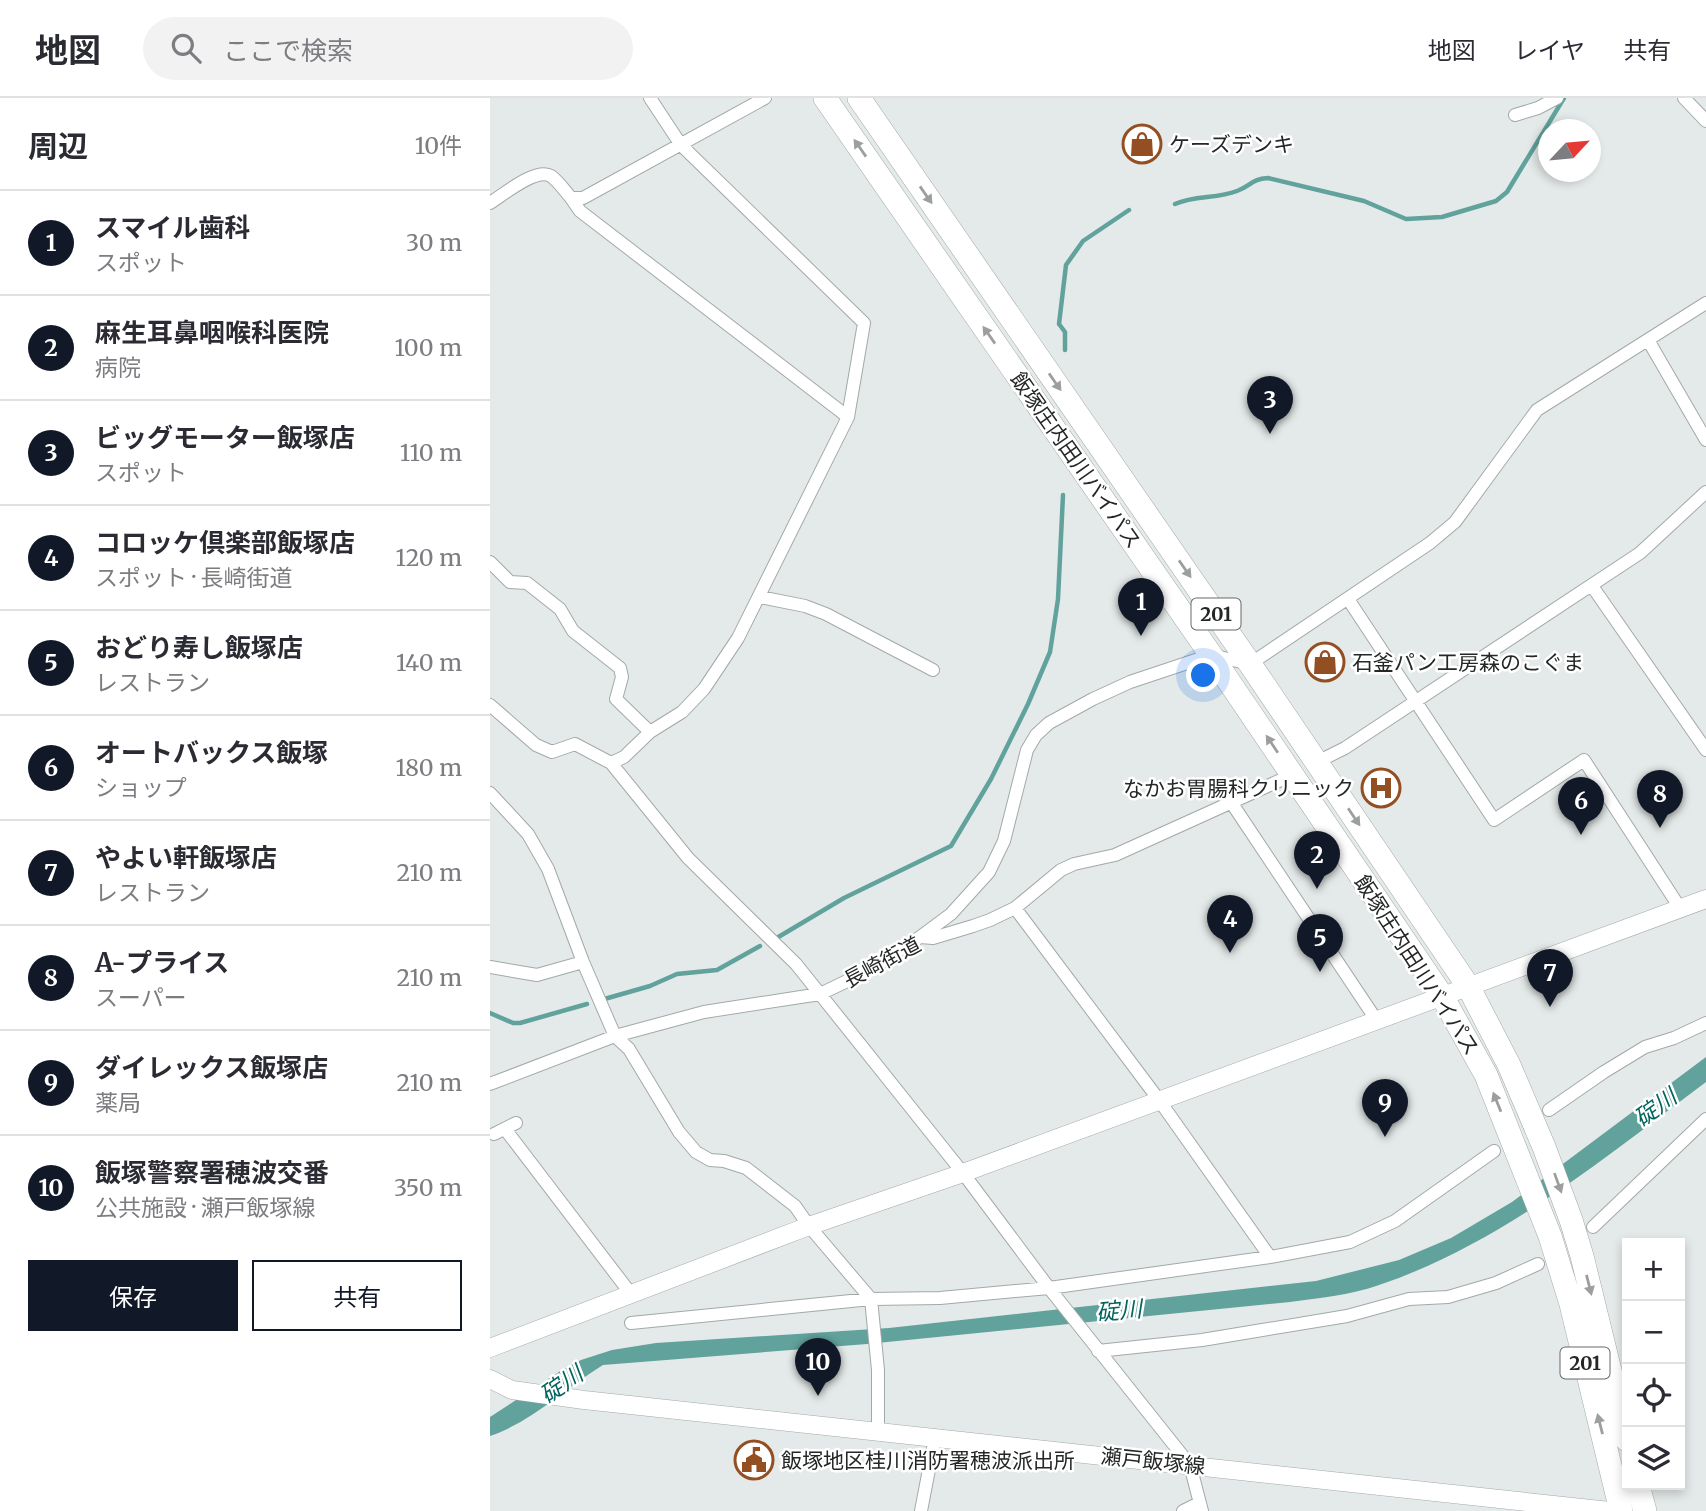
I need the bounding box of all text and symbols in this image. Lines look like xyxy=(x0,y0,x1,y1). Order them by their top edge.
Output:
search box xyxy=(143,17,633,80)
icon: search xyxy=(167,29,205,67)
text: 地図 xyxy=(35,30,101,71)
text: ここで検索 xyxy=(223,34,353,67)
text: 地図 xyxy=(1428,35,1476,66)
text: レイヤ xyxy=(1514,35,1585,66)
text: 共有 xyxy=(1623,35,1671,66)
north arrow xyxy=(1538,119,1601,182)
shop icon: ケーズデンキ xyxy=(1121,123,1163,165)
text: 周辺 xyxy=(28,127,88,165)
text: 10件 xyxy=(415,131,462,160)
place label: ケーズデンキ xyxy=(1169,131,1294,158)
one-way arrow xyxy=(853,139,867,157)
one-way arrow xyxy=(919,185,932,204)
text: スマイル歯科 xyxy=(95,211,250,244)
text: 1 xyxy=(46,228,56,257)
text: 30 m xyxy=(406,228,462,257)
text: スポット xyxy=(95,248,187,277)
text: 麻生耳鼻咽喉科医院 xyxy=(95,316,329,349)
one-way arrow xyxy=(982,326,996,344)
text: 2 xyxy=(44,333,58,362)
text: 100 m xyxy=(394,333,462,362)
text: 病院 xyxy=(95,353,141,382)
street label: 飯塚庄内田川バイパス xyxy=(1005,366,1147,554)
one-way arrow xyxy=(1048,373,1062,391)
pin: 3 xyxy=(1247,376,1293,434)
text: ビッグモーター飯塚店 xyxy=(95,421,355,454)
text: 3 xyxy=(44,438,58,467)
text: 110 m xyxy=(400,438,462,467)
text: スポット xyxy=(95,458,187,487)
text: コロッケ倶楽部飯塚店 xyxy=(95,526,355,559)
text: 4 xyxy=(44,543,58,572)
text: 120 m xyxy=(396,543,462,572)
one-way arrow xyxy=(1178,560,1192,578)
text: スポット · 長崎街道 xyxy=(95,563,293,592)
pin: 1 xyxy=(1118,578,1164,636)
road number: 201 xyxy=(1192,598,1240,629)
text: おどり寿し飯塚店 xyxy=(95,631,303,664)
shop icon: 石釜パン工房森のこぐま xyxy=(1304,641,1346,683)
text: 5 xyxy=(44,648,58,677)
text: 140 m xyxy=(396,648,462,677)
place label: 石釜パン工房森のこぐま xyxy=(1352,649,1584,676)
your location xyxy=(1186,658,1220,692)
text: レストラン xyxy=(95,668,210,697)
one-way arrow xyxy=(1265,734,1278,754)
text: オートバックス飯塚 xyxy=(95,736,328,769)
text: 6 xyxy=(44,753,58,782)
text: 180 m xyxy=(396,753,462,782)
hospital icon: なかお胃腸科クリニック xyxy=(1360,767,1402,809)
pin: 8 xyxy=(1637,770,1683,828)
text: ショップ xyxy=(95,773,187,802)
place label: なかお胃腸科クリニック xyxy=(1123,775,1354,802)
pin: 6 xyxy=(1558,777,1604,835)
one-way arrow xyxy=(1348,808,1361,827)
pin: 2 xyxy=(1294,831,1340,889)
text: やよい軒飯塚店 xyxy=(95,841,277,874)
text: 7 xyxy=(44,858,58,887)
text: 210 m xyxy=(397,858,462,887)
street label: 飯塚庄内田川バイパス xyxy=(1349,870,1485,1060)
text: レストラン xyxy=(95,878,210,907)
pin: 4 xyxy=(1207,895,1253,953)
pin: 5 xyxy=(1297,914,1343,972)
street label: 長崎街道 xyxy=(839,930,925,994)
text: A-プライス xyxy=(95,946,229,979)
pin: 7 xyxy=(1527,949,1573,1007)
text: 8 xyxy=(44,963,58,992)
text: 210 m xyxy=(397,963,462,992)
text: スーパー xyxy=(95,983,187,1012)
text: ダイレックス飯塚店 xyxy=(95,1051,328,1084)
text: 9 xyxy=(44,1068,58,1097)
text: 210 m xyxy=(397,1068,462,1097)
pin: 9 xyxy=(1362,1079,1408,1137)
water label: 碇川 xyxy=(1628,1080,1685,1132)
text: 薬局 xyxy=(95,1088,141,1117)
one-way arrow xyxy=(1491,1092,1503,1112)
text: 飯塚警察署穂波交番 xyxy=(95,1156,329,1189)
text: 10 xyxy=(39,1173,63,1202)
text: 350 m xyxy=(394,1173,462,1202)
one-way arrow xyxy=(1552,1173,1563,1194)
text: 公共施設 · 瀬戸飯塚線 xyxy=(95,1193,316,1222)
map controls xyxy=(1622,1238,1685,1490)
button: + xyxy=(1622,1238,1685,1301)
button: 保存 xyxy=(28,1260,238,1331)
button: 共有 xyxy=(252,1260,462,1331)
one-way arrow xyxy=(1584,1274,1595,1296)
water label: 碇川 xyxy=(1095,1293,1146,1326)
button: − xyxy=(1622,1301,1685,1364)
pin: 10 xyxy=(795,1338,841,1396)
road number: 201 xyxy=(1560,1348,1610,1378)
water label: 碇川 xyxy=(534,1357,591,1409)
button: locate xyxy=(1622,1364,1685,1427)
one-way arrow xyxy=(1594,1413,1605,1435)
button: layers xyxy=(1622,1427,1685,1490)
public building icon: 飯塚地区桂川消防署穂波派出所 xyxy=(733,1439,775,1481)
street label: 瀬戸飯塚線 xyxy=(1099,1442,1207,1480)
place label: 飯塚地区桂川消防署穂波派出所 xyxy=(781,1447,1075,1474)

